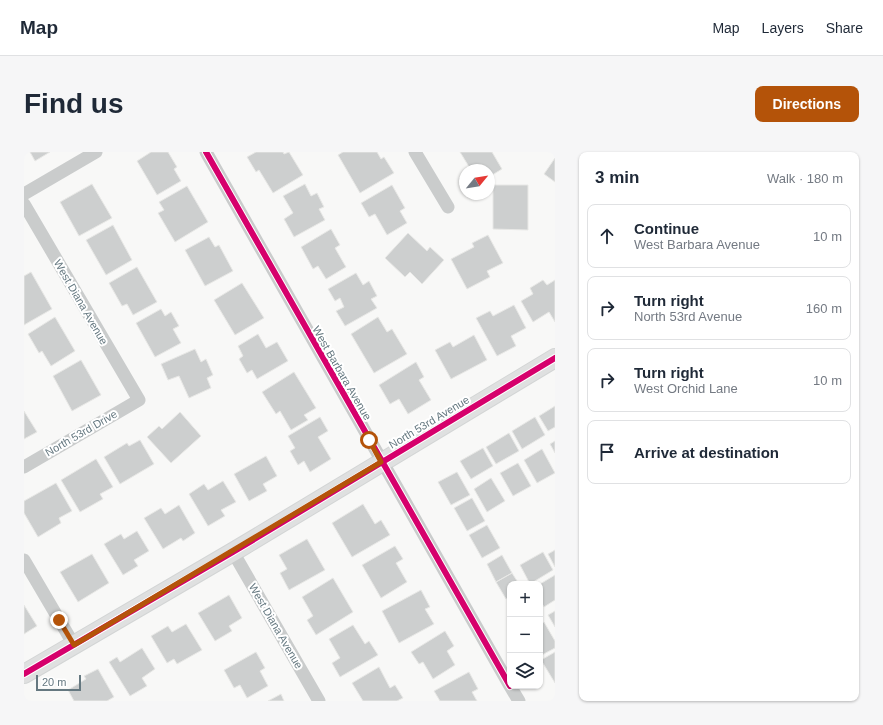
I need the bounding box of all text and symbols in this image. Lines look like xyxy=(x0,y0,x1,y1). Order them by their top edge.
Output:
text: Map xyxy=(20,17,58,38)
text: Map xyxy=(712,20,740,36)
text: Layers xyxy=(762,20,804,36)
text: Share xyxy=(826,20,863,36)
button: Directions xyxy=(755,86,859,122)
text: Find us xyxy=(24,88,124,119)
north arrow xyxy=(459,164,495,200)
text: 3 min xyxy=(595,168,639,187)
text: Walk · 180 m xyxy=(767,171,843,186)
text: Continue xyxy=(634,220,699,237)
icon: ahead xyxy=(596,225,618,247)
text: 10 m xyxy=(813,229,842,244)
text: West Barbara Avenue xyxy=(634,237,760,252)
street label: West Diana Avenue xyxy=(52,257,110,347)
text: Turn right xyxy=(634,292,704,309)
icon: right xyxy=(596,297,618,319)
text: 160 m xyxy=(806,301,842,316)
text: North 53rd Avenue xyxy=(634,309,742,324)
street label: West Barbara Avenue xyxy=(310,324,374,422)
text: Turn right xyxy=(634,364,704,381)
icon: right xyxy=(596,369,618,391)
text: 10 m xyxy=(813,373,842,388)
text: West Orchid Lane xyxy=(634,381,738,396)
street label: North 53rd Avenue xyxy=(387,393,471,451)
street label: North 53rd Drive xyxy=(43,408,119,458)
route start xyxy=(360,431,378,449)
icon: arrive xyxy=(596,441,618,463)
text: Arrive at destination xyxy=(634,444,779,461)
street label: West Diana Avenue xyxy=(247,581,305,671)
map controls xyxy=(507,581,543,689)
button: + xyxy=(507,581,543,617)
route end xyxy=(50,611,68,629)
button: − xyxy=(507,617,543,653)
button: layers xyxy=(507,653,543,689)
scale bar xyxy=(36,673,81,692)
text: 20 m xyxy=(42,676,66,688)

